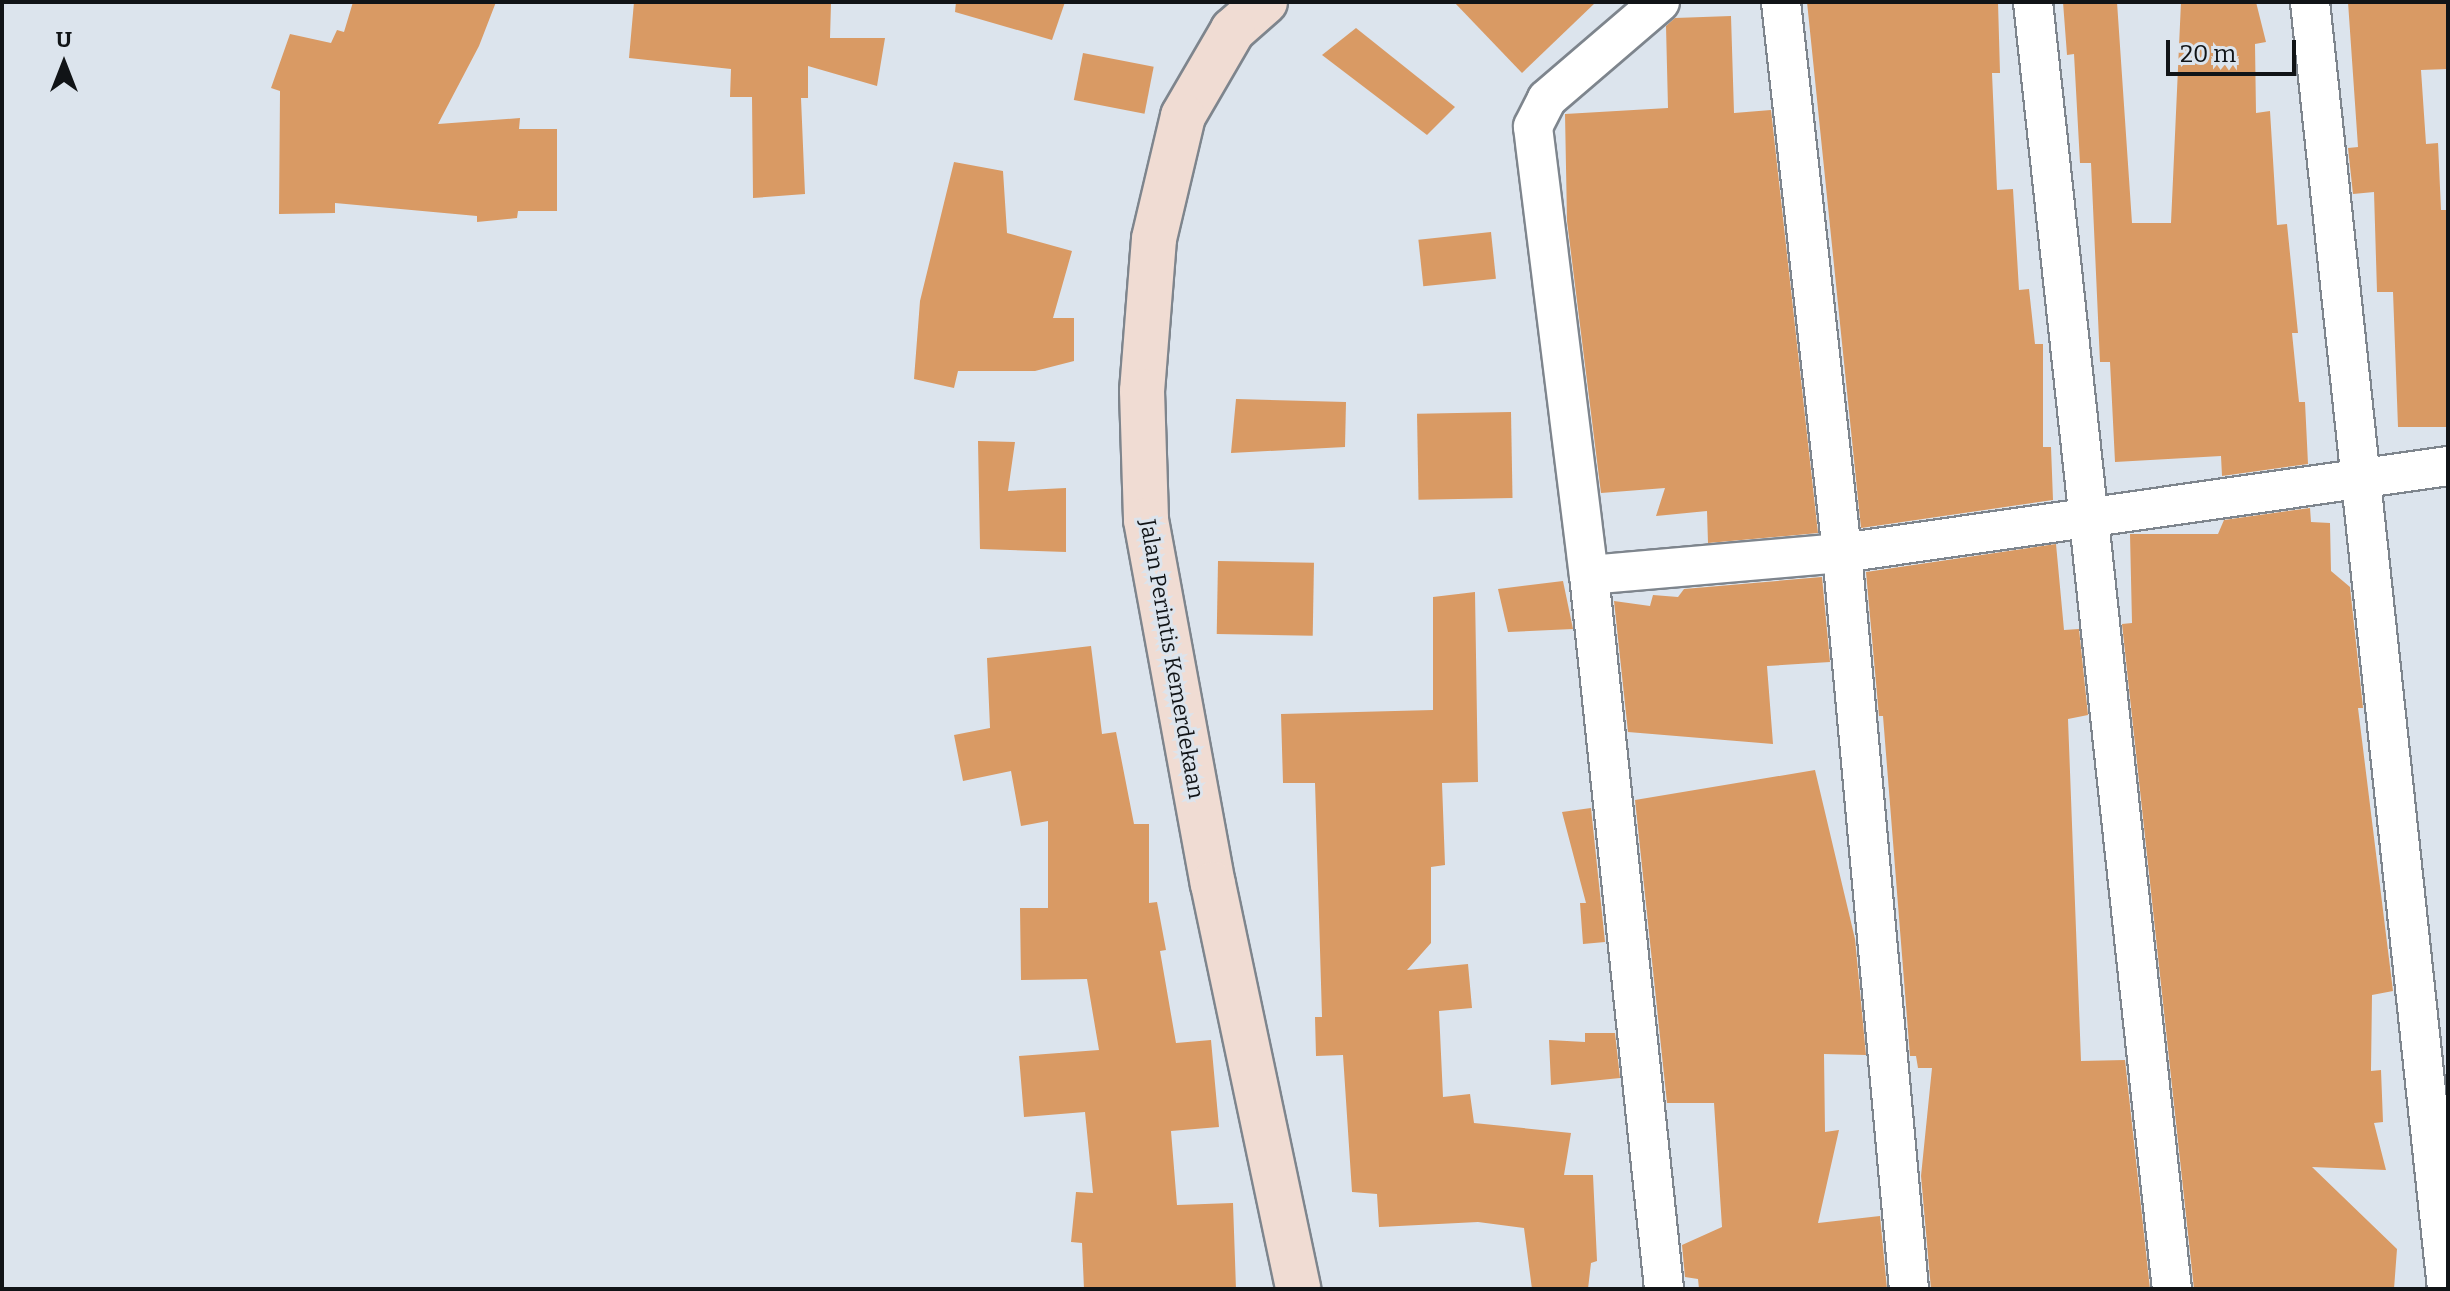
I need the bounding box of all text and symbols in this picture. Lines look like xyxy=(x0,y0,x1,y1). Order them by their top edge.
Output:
north arrow xyxy=(24,24,104,104)
scale bar xyxy=(2170,24,2300,74)
text: U xyxy=(56,26,72,53)
text: 20 m xyxy=(2180,40,2236,68)
street label: Jalan Perintis Kemerdekaan xyxy=(1134,517,1210,801)

